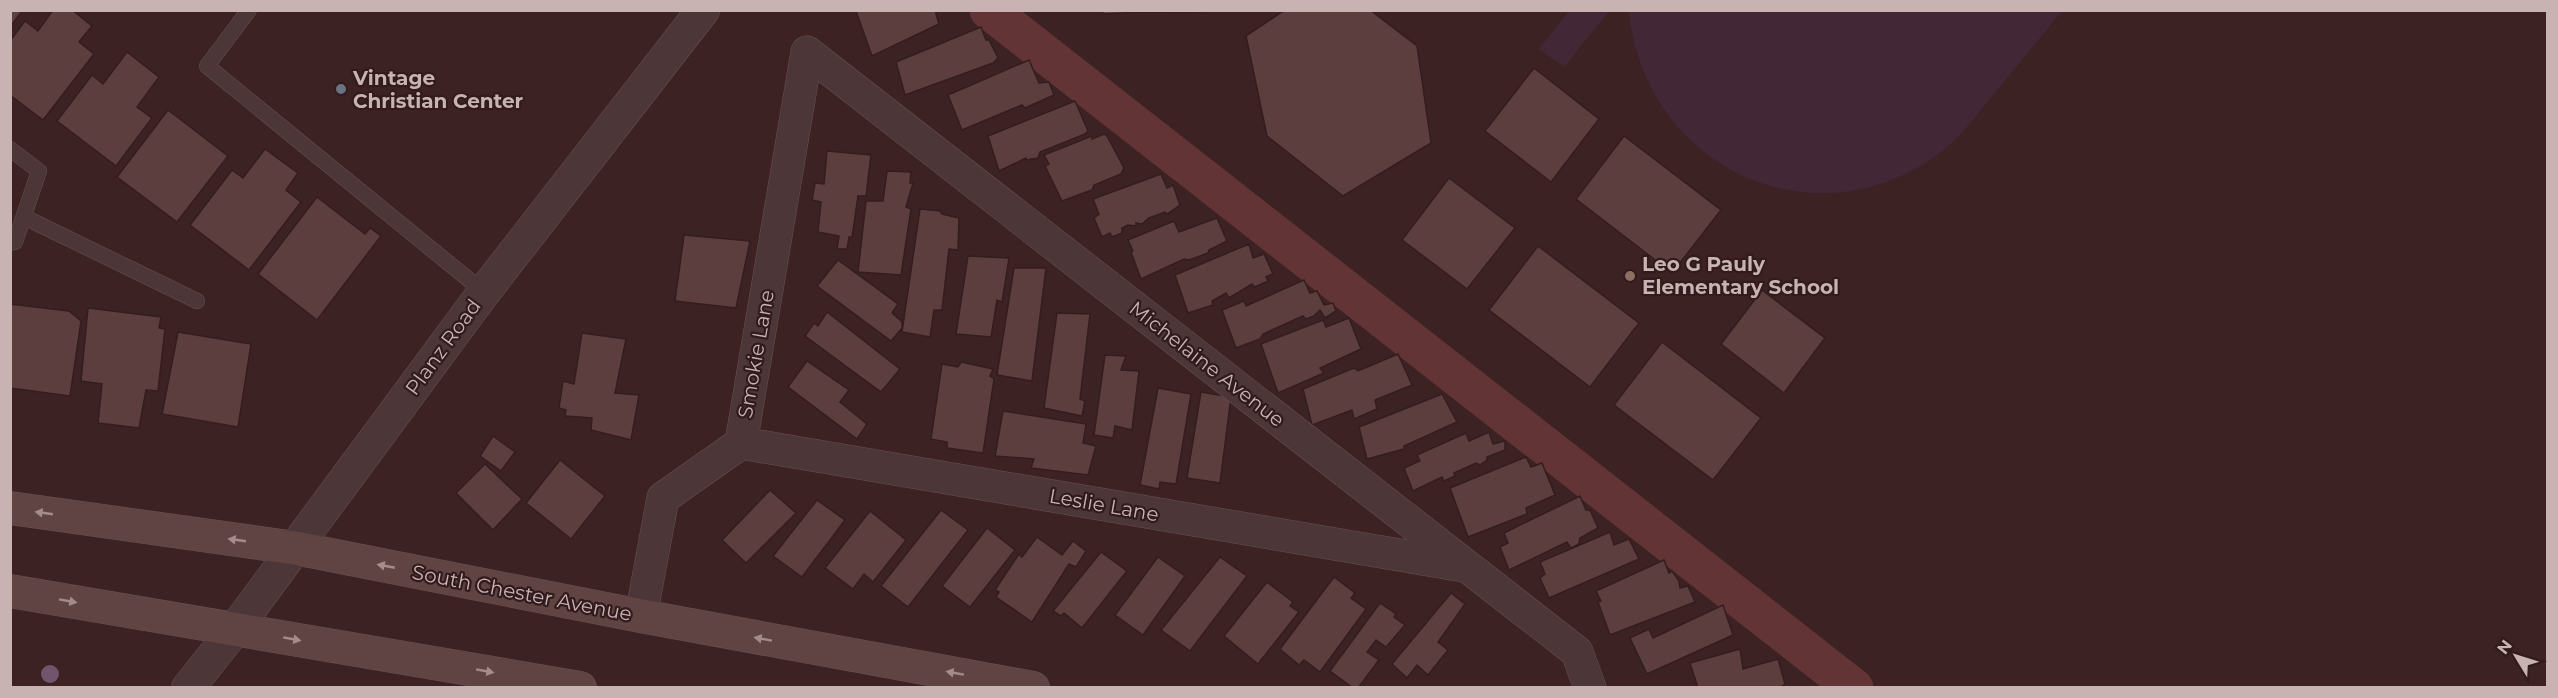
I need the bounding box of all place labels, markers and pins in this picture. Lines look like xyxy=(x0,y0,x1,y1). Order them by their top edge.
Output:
place label: Vintage Christian Center xyxy=(352,66,524,113)
marker: Vintage Christian Center xyxy=(334,82,348,96)
place label: Leo G Pauly Elementary School xyxy=(1642,252,1839,299)
marker: Leo G Pauly Elementary School xyxy=(1623,269,1637,283)

